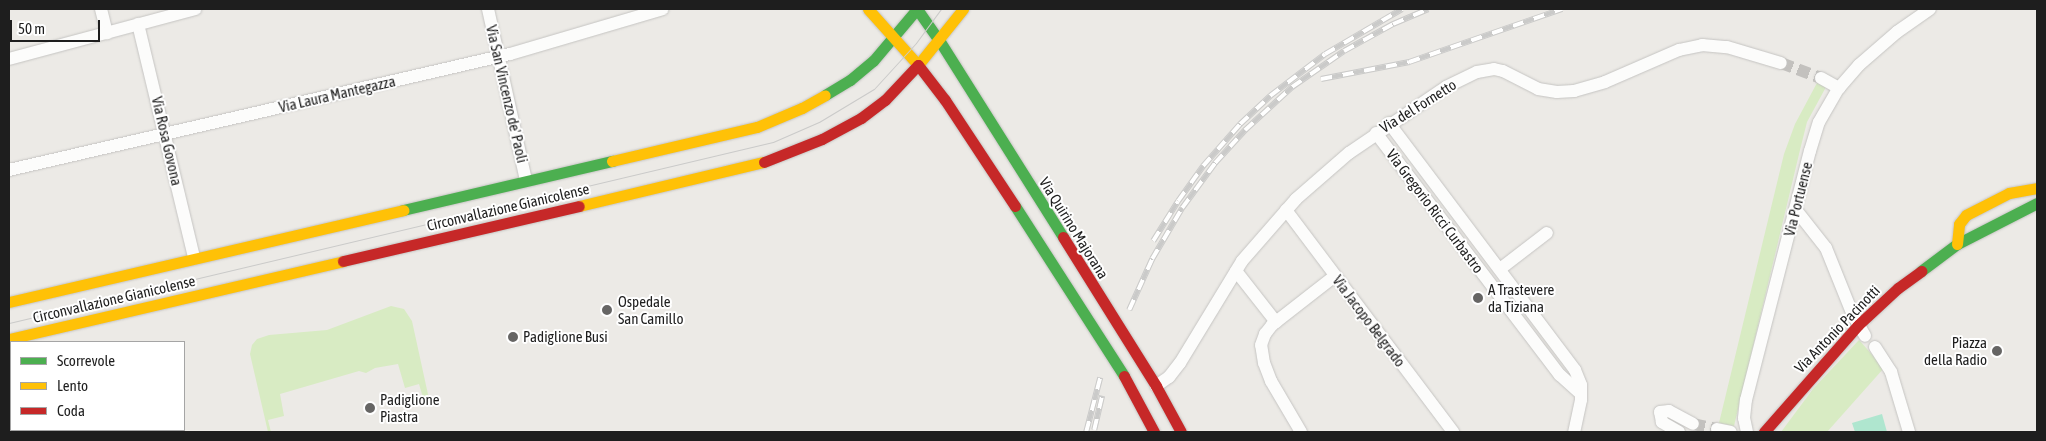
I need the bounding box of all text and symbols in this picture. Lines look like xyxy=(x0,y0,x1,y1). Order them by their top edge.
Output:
scale bar xyxy=(12,10,102,42)
text: 50 m xyxy=(18,20,45,37)
street label: Via San Vincenzo de' Paoli xyxy=(482,23,532,165)
street label: Via Laura Mantegazza xyxy=(277,72,397,116)
street label: Via del Fornetto xyxy=(1376,75,1460,137)
street label: Via Rosa Govona xyxy=(148,95,186,187)
street label: Via Gregorio Ricci Curbastro xyxy=(1383,146,1487,276)
street label: Via Portuense xyxy=(1780,160,1816,238)
street label: Via Quirino Majorana xyxy=(1036,174,1112,282)
street label: Circonvallazione Gianicolense xyxy=(425,180,591,234)
street label: Circonvallazione Gianicolense xyxy=(31,272,197,326)
street label: Via Jacopo Belgrado xyxy=(1329,272,1409,370)
place label: A Trastevere da Tiziana xyxy=(1488,280,1554,315)
street label: Via Antonio Pacinotti xyxy=(1791,281,1883,377)
place label: Ospedale San Camillo xyxy=(618,292,683,327)
marker: A Trastevere da Tiziana xyxy=(1472,292,1484,304)
marker: Ospedale San Camillo xyxy=(600,303,614,317)
place label: Padiglione Busi xyxy=(523,328,608,346)
marker: Padiglione Busi xyxy=(507,331,519,343)
place label: Piazza della Radio xyxy=(1924,333,1987,368)
legend xyxy=(10,341,185,431)
marker: Piazza della Radio xyxy=(1991,345,2003,357)
text: Scorrevole xyxy=(57,352,115,369)
text: Lento xyxy=(57,377,88,394)
place label: Padiglione Piastra xyxy=(380,390,440,425)
text: Coda xyxy=(57,402,85,419)
marker: Padiglione Piastra xyxy=(364,402,376,414)

